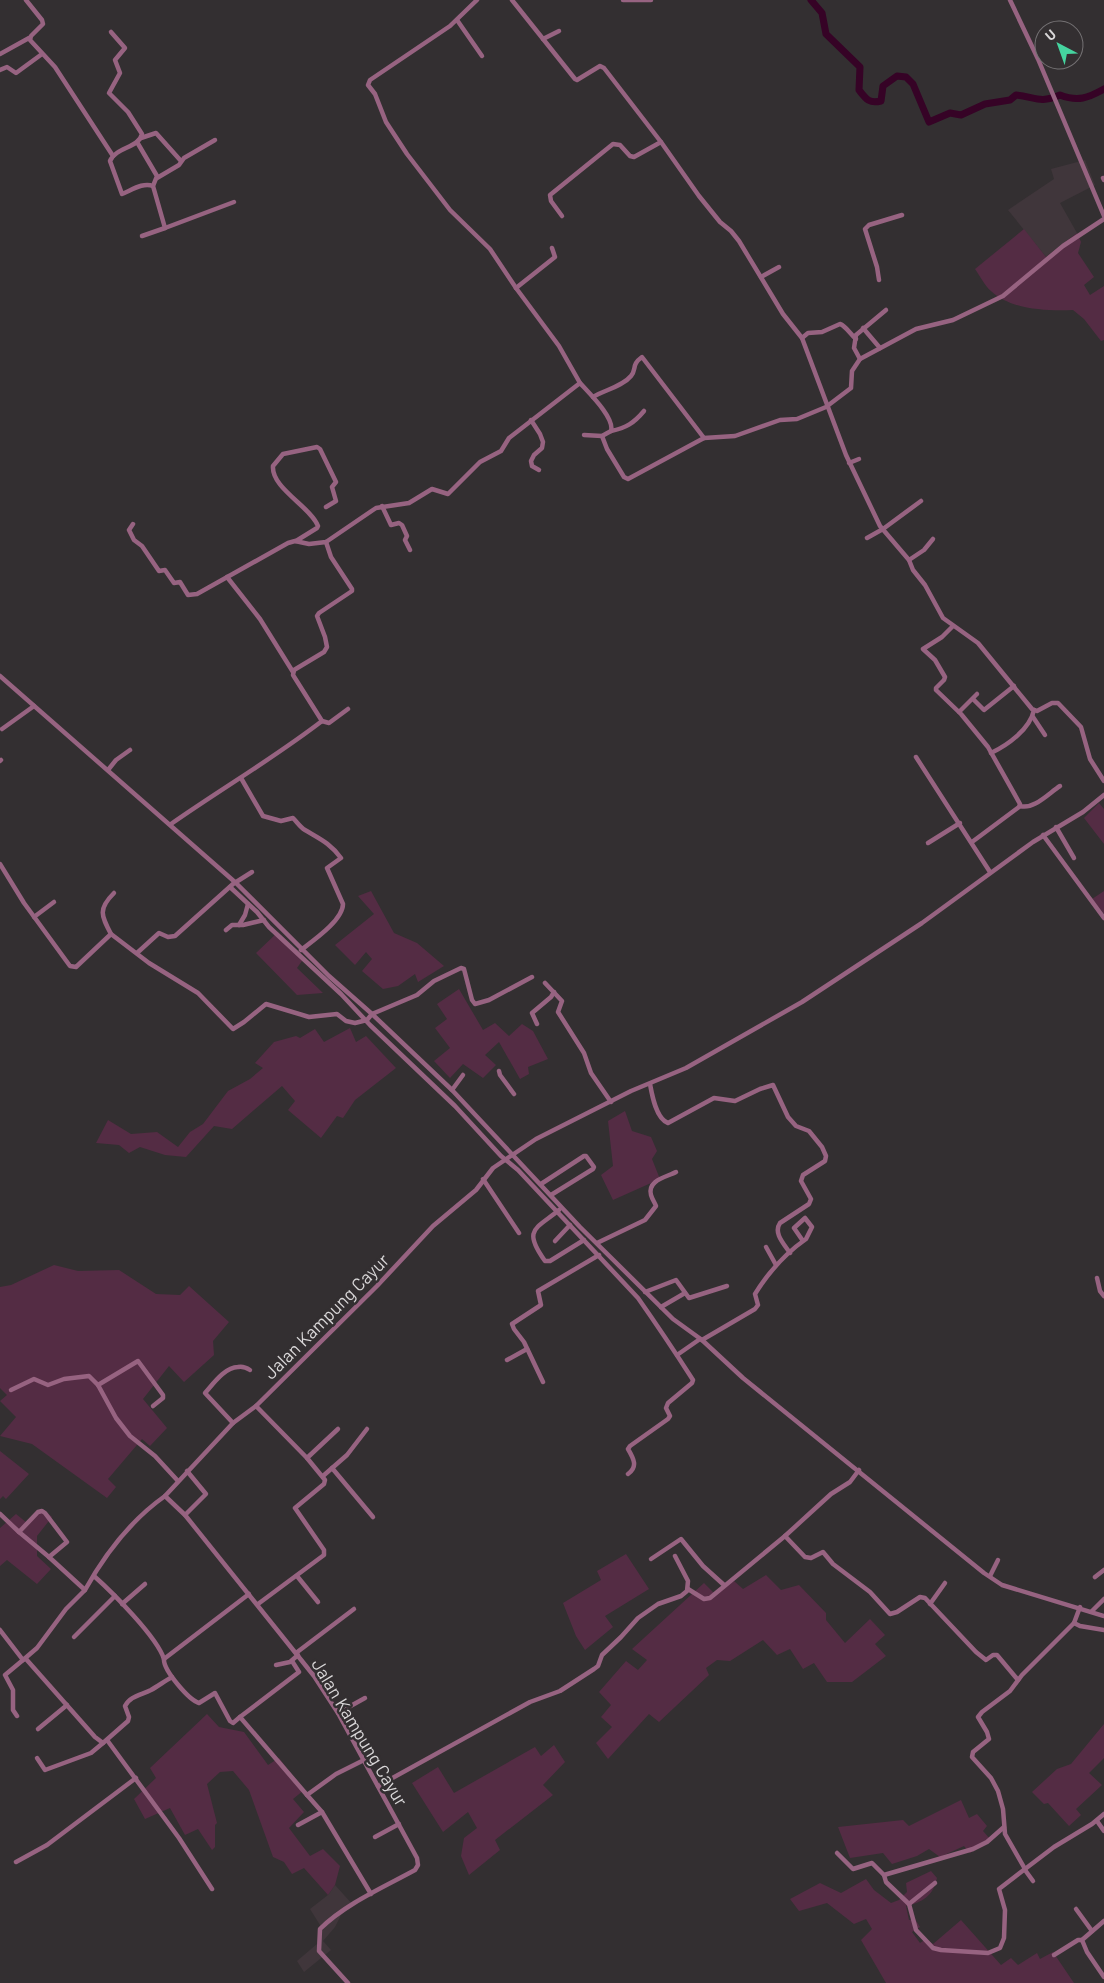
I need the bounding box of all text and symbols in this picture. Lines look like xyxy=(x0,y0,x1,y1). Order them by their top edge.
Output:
north arrow xyxy=(1034,20,1084,70)
text: U xyxy=(1041,25,1059,44)
street label: Jalan Kampung Cayur xyxy=(259,1248,394,1383)
street label: Jalan Kampung Cayur xyxy=(307,1654,413,1810)

